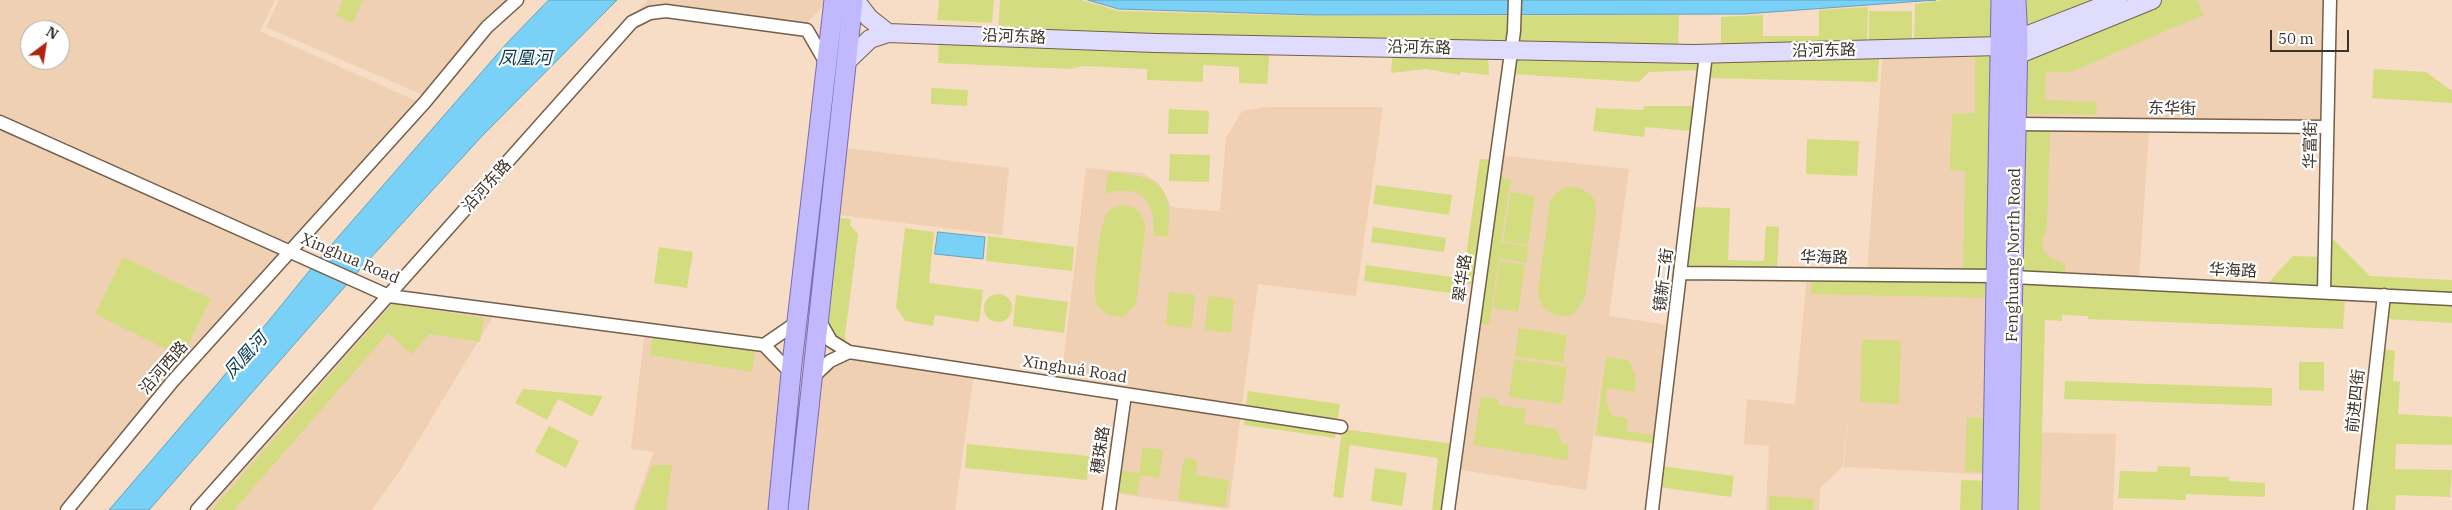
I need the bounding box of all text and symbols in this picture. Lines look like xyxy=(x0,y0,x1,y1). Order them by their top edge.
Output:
north arrow xyxy=(20,20,70,70)
scale bar xyxy=(2272,20,2351,52)
text: N xyxy=(43,22,62,44)
street label: 沿河东路 xyxy=(982,26,1046,48)
text: 50 m xyxy=(2278,29,2314,48)
street label: 沿河东路 xyxy=(1387,38,1451,58)
street label: 沿河东路 xyxy=(1792,41,1856,61)
water label: 凤凰河 xyxy=(498,48,552,70)
street label: 东华街 xyxy=(2148,99,2196,119)
street label: 华富街 xyxy=(2301,121,2321,169)
street label: 沿河东路 xyxy=(458,156,516,216)
street label: Fenghuang North Road xyxy=(2003,168,2025,342)
street label: Xinghua Road xyxy=(298,230,402,288)
street label: 镜新二街 xyxy=(1651,247,1677,313)
street label: 华海路 xyxy=(1800,248,1848,268)
street label: 翠华路 xyxy=(1450,253,1476,303)
street label: 华海路 xyxy=(2209,261,2257,281)
water label: 凤凰河 xyxy=(220,329,272,383)
street label: 沿河西路 xyxy=(136,338,192,398)
street label: Xīnghuá Road xyxy=(1022,352,1128,388)
street label: 前进四街 xyxy=(2343,368,2369,434)
street label: 穗珠路 xyxy=(1088,425,1114,475)

